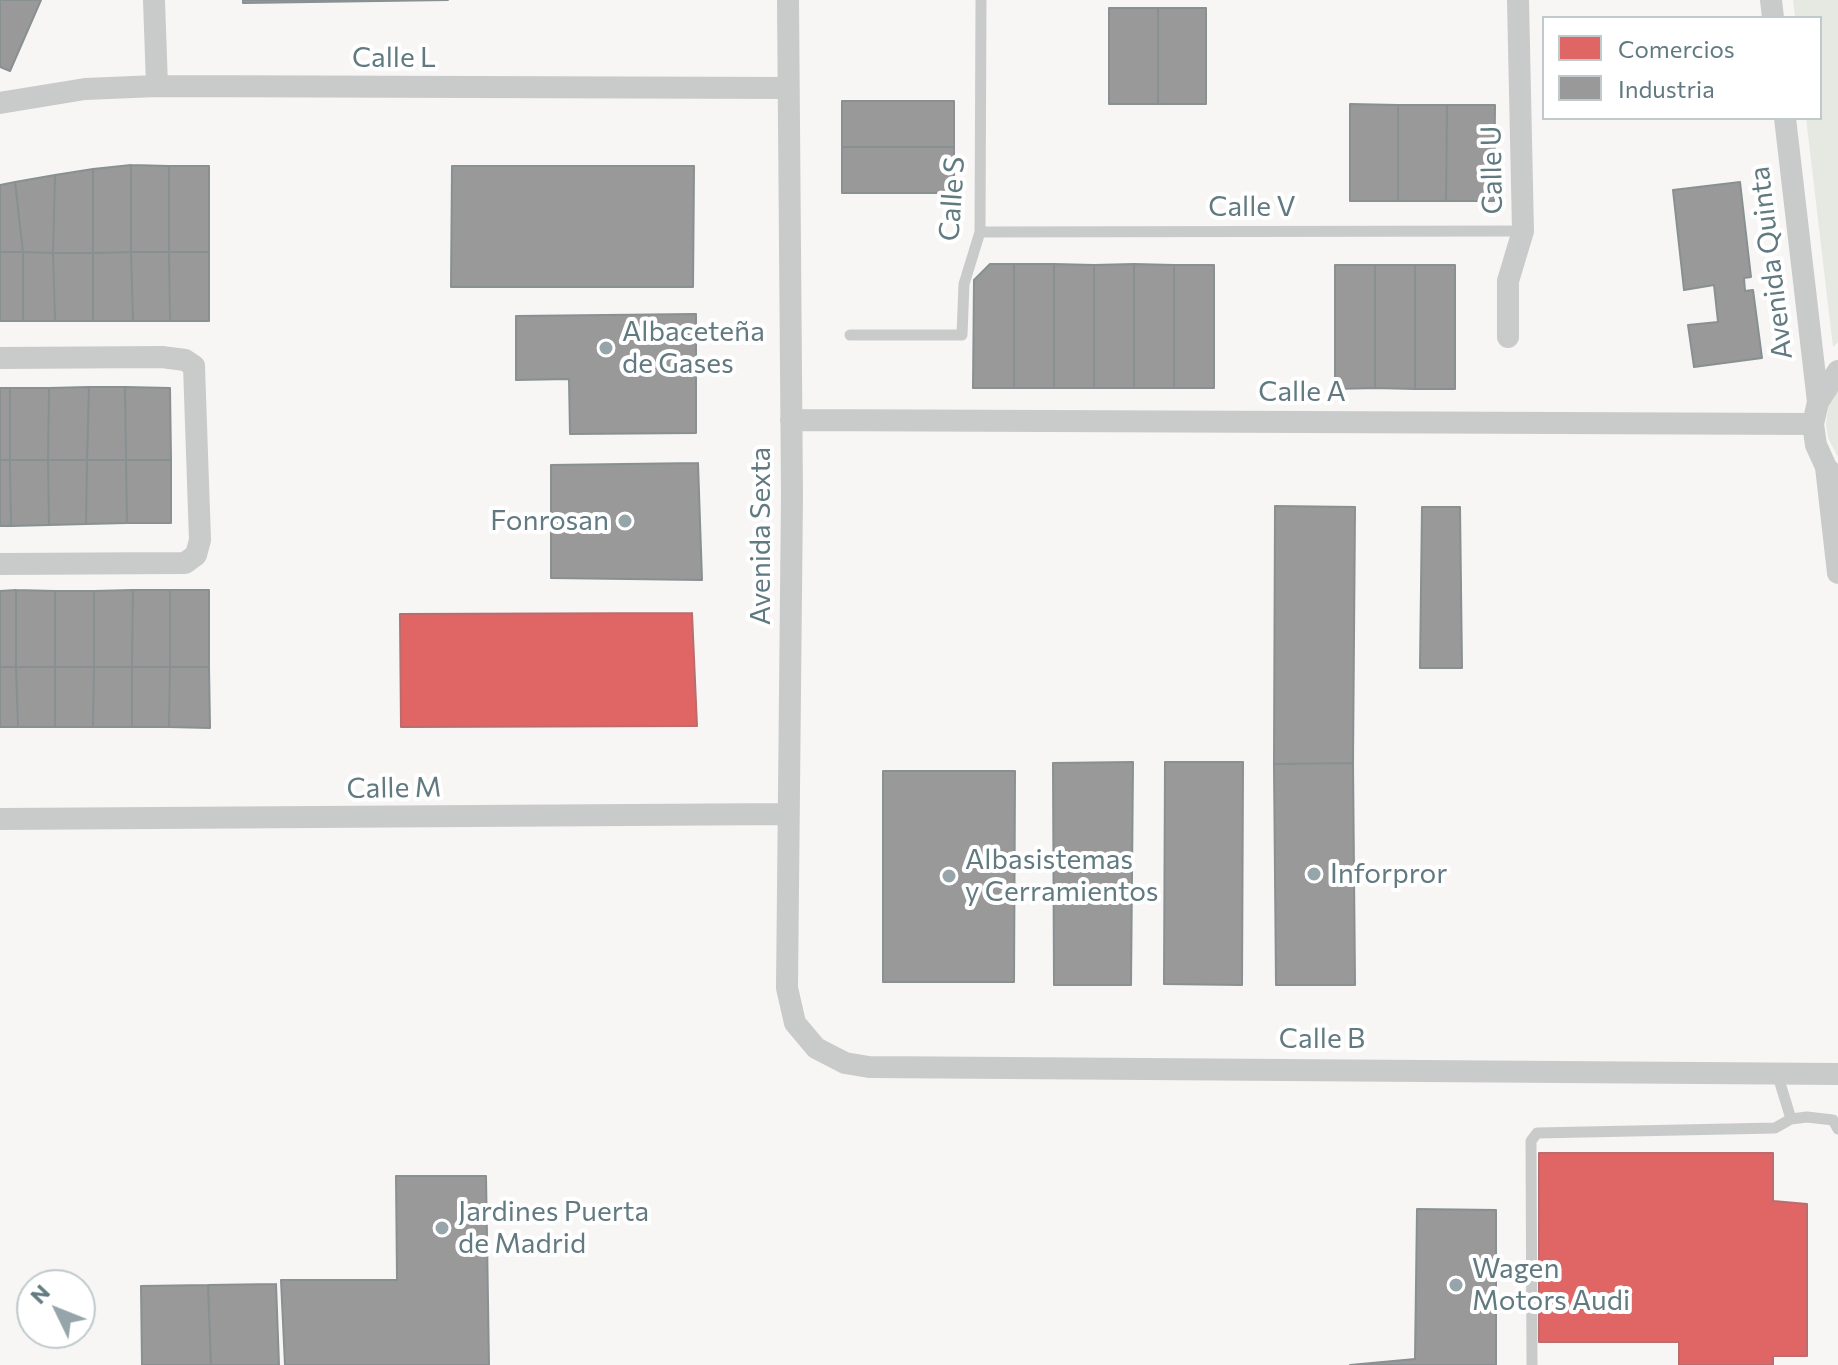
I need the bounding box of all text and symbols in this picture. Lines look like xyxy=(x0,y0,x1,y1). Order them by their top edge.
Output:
legend xyxy=(1542,16,1822,120)
text: Comercios xyxy=(1618,34,1735,63)
street label: Calle L xyxy=(352,41,436,75)
text: Industria xyxy=(1618,74,1715,103)
street label: Calle U xyxy=(1474,125,1510,215)
street label: Calle S xyxy=(932,156,972,242)
street label: Avenida Quinta xyxy=(1742,165,1800,361)
street label: Calle V xyxy=(1208,190,1296,224)
place label: Albaceteña de Gases xyxy=(622,315,765,381)
marker: Albaceteña de Gases xyxy=(597,339,615,357)
street label: Calle A xyxy=(1258,375,1346,409)
street label: Avenida Sexta xyxy=(744,447,778,625)
place label: Fonrosan xyxy=(490,504,609,538)
marker: Fonrosan xyxy=(616,512,634,530)
street label: Calle M xyxy=(346,770,442,806)
place label: Albasistemas y Cerramientos xyxy=(965,843,1158,909)
place label: Inforpror xyxy=(1330,857,1447,891)
marker: Inforpror xyxy=(1305,865,1323,883)
marker: Albasistemas y Cerramientos xyxy=(940,867,958,885)
street label: Calle B xyxy=(1279,1022,1365,1056)
place label: Jardines Puerta de Madrid xyxy=(458,1195,649,1261)
marker: Jardines Puerta de Madrid xyxy=(433,1219,451,1237)
place label: Wagen Motors Audi xyxy=(1472,1252,1630,1318)
north arrow xyxy=(16,1269,96,1349)
marker: Wagen Motors Audi xyxy=(1447,1276,1465,1294)
text: N xyxy=(24,1278,55,1309)

